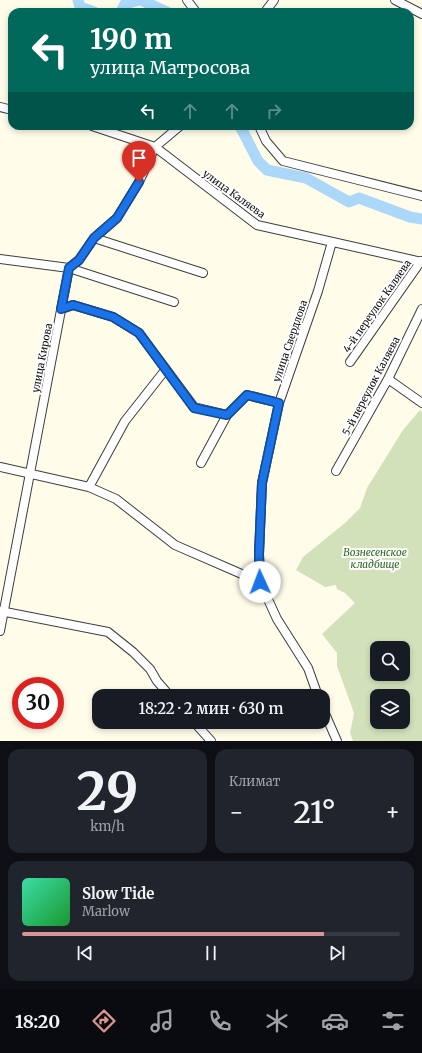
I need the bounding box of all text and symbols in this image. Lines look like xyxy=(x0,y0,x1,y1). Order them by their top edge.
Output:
text: 190 m xyxy=(90,21,172,57)
icon: left xyxy=(24,24,76,76)
text: улица Матросова xyxy=(90,56,250,79)
icon: left xyxy=(137,100,159,122)
icon: ahead xyxy=(179,100,201,122)
icon: ahead xyxy=(221,100,243,122)
icon: right xyxy=(263,100,285,122)
pin xyxy=(122,141,156,182)
icon: arrive xyxy=(128,147,150,169)
street label: улица Каляева xyxy=(200,167,268,221)
street label: 4-й переулок Каляева xyxy=(340,256,414,355)
street label: улица Свердлова xyxy=(270,298,310,384)
street label: улица Кирова xyxy=(29,322,55,394)
street label: 5-й переулок Каляева xyxy=(339,334,403,438)
park label: Вознесенское кладбище xyxy=(343,546,407,571)
position arrow xyxy=(239,561,281,603)
map controls xyxy=(370,641,410,729)
button: search xyxy=(370,641,410,681)
speed limit sign: 30 xyxy=(12,677,64,729)
button: layers xyxy=(370,689,410,729)
text: 18:22 · 2 мин · 630 m xyxy=(139,699,283,718)
text: 29 xyxy=(77,759,138,824)
text: Климат xyxy=(229,773,280,790)
text: 21° xyxy=(293,793,336,831)
text: − xyxy=(229,798,244,826)
text: + xyxy=(385,798,400,826)
text: km/h xyxy=(90,818,125,835)
text: Slow Tide xyxy=(82,884,154,903)
text: Marlow xyxy=(82,903,130,920)
icon: previous xyxy=(74,942,96,964)
icon: pause xyxy=(200,942,222,964)
icon: next xyxy=(326,942,348,964)
icon: directions xyxy=(90,1007,118,1035)
icon: music xyxy=(148,1007,176,1035)
icon: phone xyxy=(206,1007,234,1035)
icon: climate xyxy=(263,1007,291,1035)
icon: car xyxy=(321,1007,349,1035)
icon: filters xyxy=(379,1007,407,1035)
text: 18:20 xyxy=(15,1010,60,1033)

